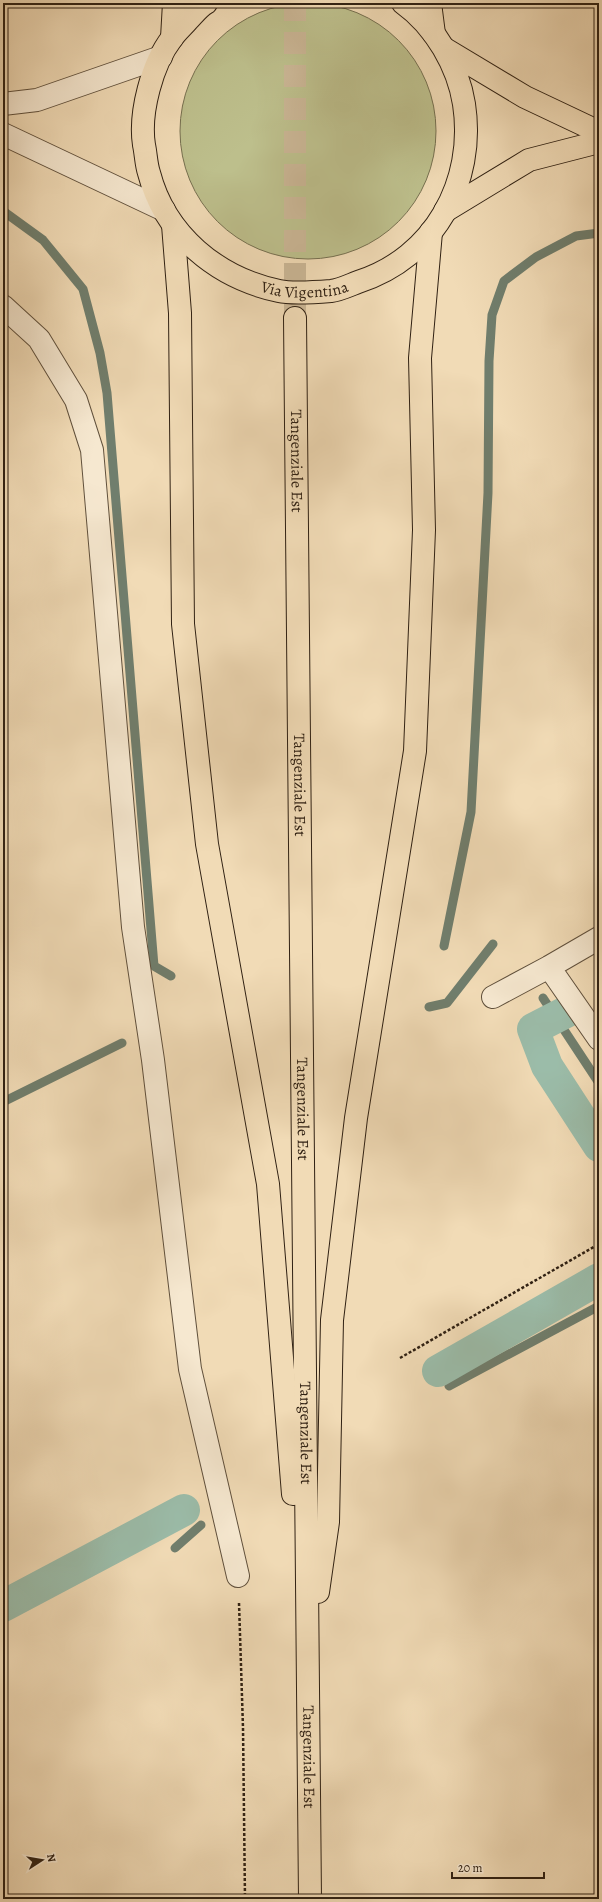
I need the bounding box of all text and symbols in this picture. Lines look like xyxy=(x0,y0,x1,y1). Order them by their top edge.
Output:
street label: Via Vigentina xyxy=(257,276,352,304)
street label: Tangenziale Est xyxy=(285,409,308,513)
street label: Tangenziale Est xyxy=(288,733,311,837)
street label: Tangenziale Est xyxy=(291,1057,314,1161)
street label: Tangenziale Est xyxy=(294,1381,317,1485)
street label: Tangenziale Est xyxy=(297,1705,320,1809)
north arrow xyxy=(22,1840,62,1880)
text: N xyxy=(43,1853,59,1864)
scale bar xyxy=(452,1854,544,1880)
text: 20 m xyxy=(458,1860,482,1876)

